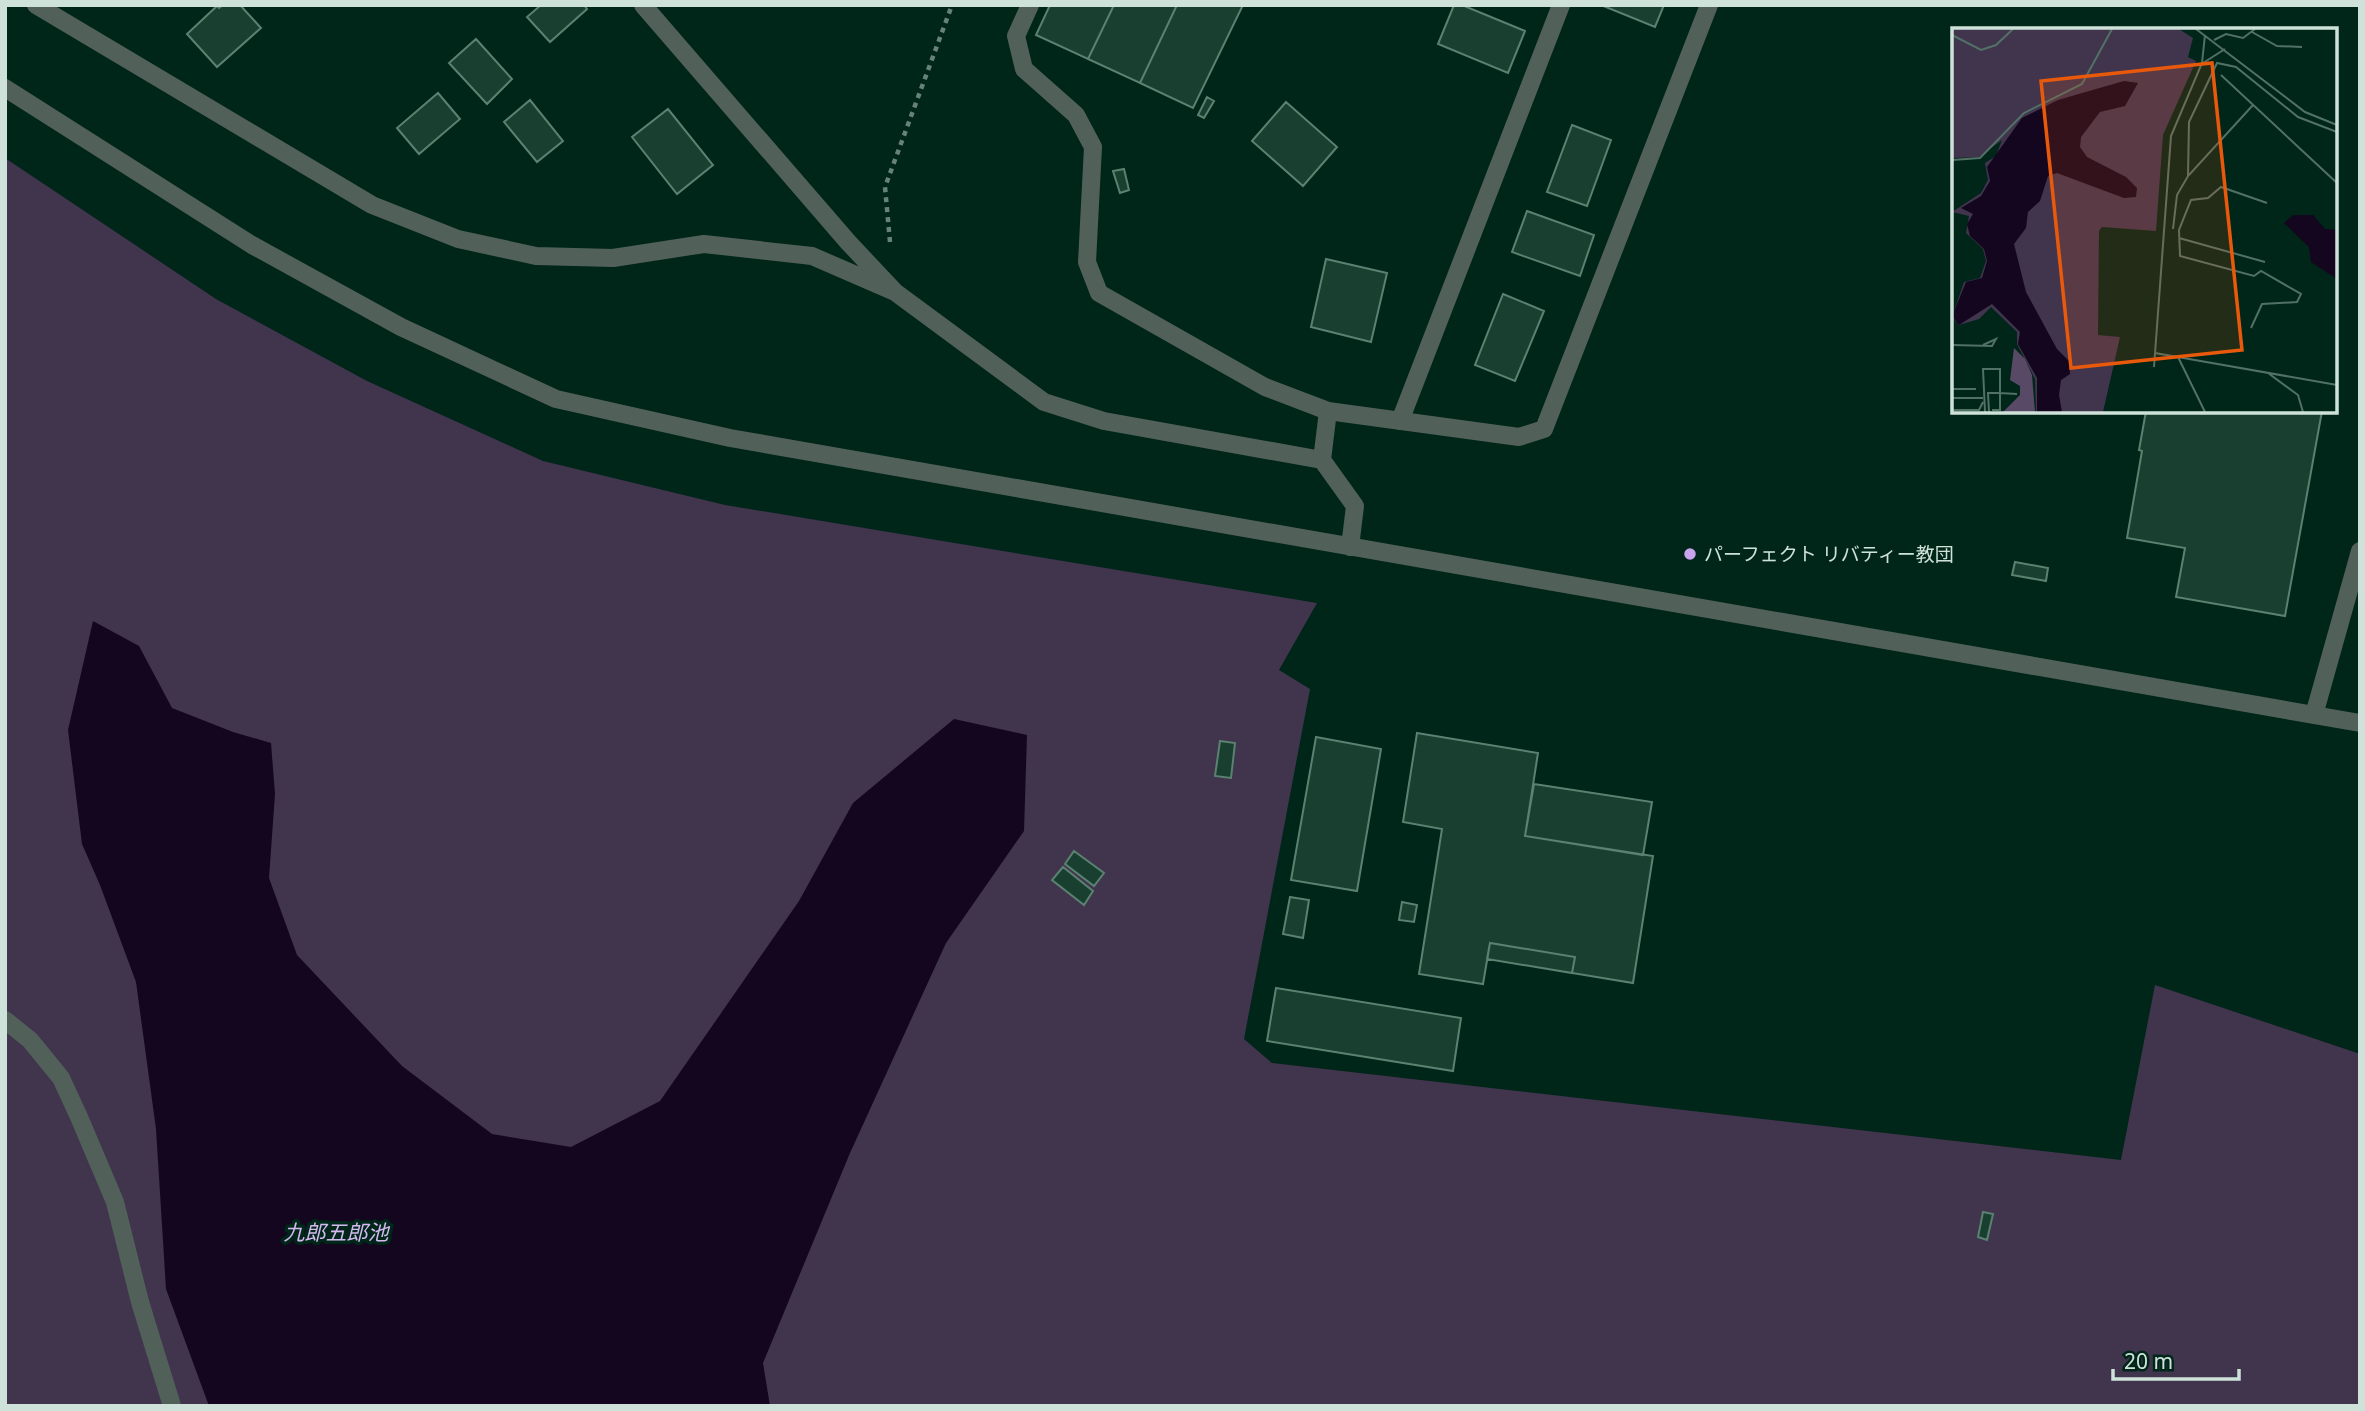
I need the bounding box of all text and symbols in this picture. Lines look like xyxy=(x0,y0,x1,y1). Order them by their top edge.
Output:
inset map xyxy=(1952,28,2337,413)
place label: パーフェクト リバティー教団 xyxy=(1704,541,1954,567)
marker: パーフェクト リバティー教団 xyxy=(1682,546,1698,562)
water label: 九郎五郎池 xyxy=(284,1218,390,1246)
scale bar xyxy=(2113,1338,2239,1382)
text: 20 m xyxy=(2124,1347,2173,1375)

